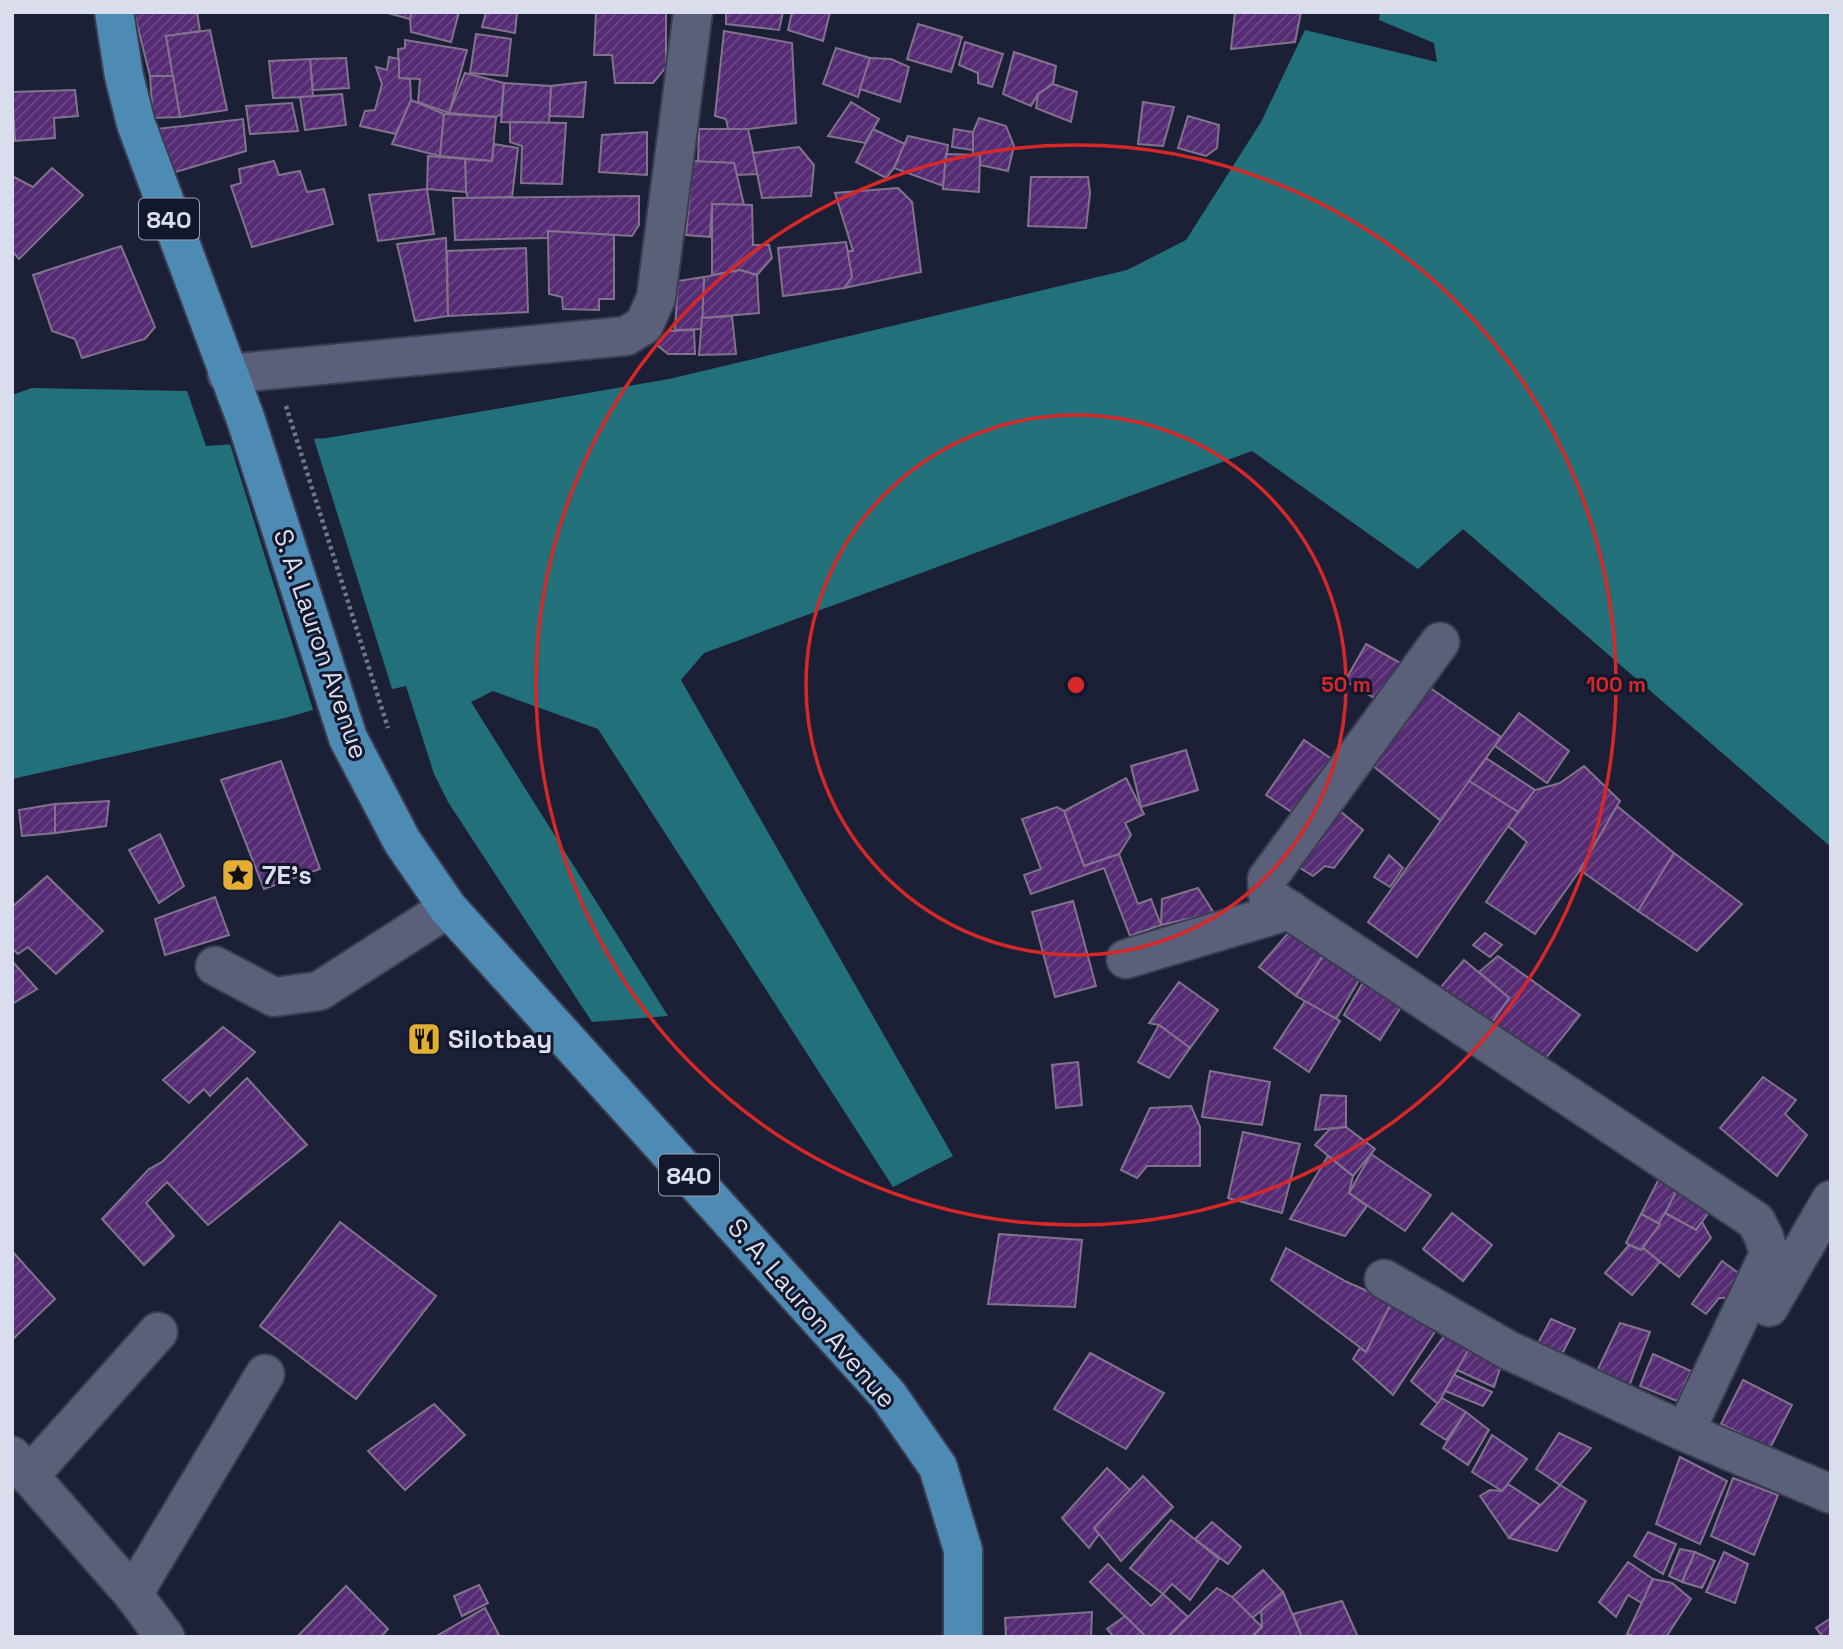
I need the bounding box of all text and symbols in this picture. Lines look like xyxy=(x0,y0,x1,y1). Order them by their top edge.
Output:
road number: 840 xyxy=(139,198,199,240)
street label: S. A. Lauron Avenue xyxy=(266,525,376,763)
text: 50 m xyxy=(1321,671,1371,698)
text: 100 m xyxy=(1586,671,1646,698)
centre of rings xyxy=(1064,673,1088,697)
place icon: 7E's xyxy=(219,856,257,894)
place label: 7E's xyxy=(262,858,312,892)
restaurant icon: Silotbay xyxy=(405,1020,443,1058)
place label: Silotbay xyxy=(448,1022,552,1056)
road number: 840 xyxy=(659,1154,719,1196)
street label: S. A. Lauron Avenue xyxy=(720,1211,904,1415)

